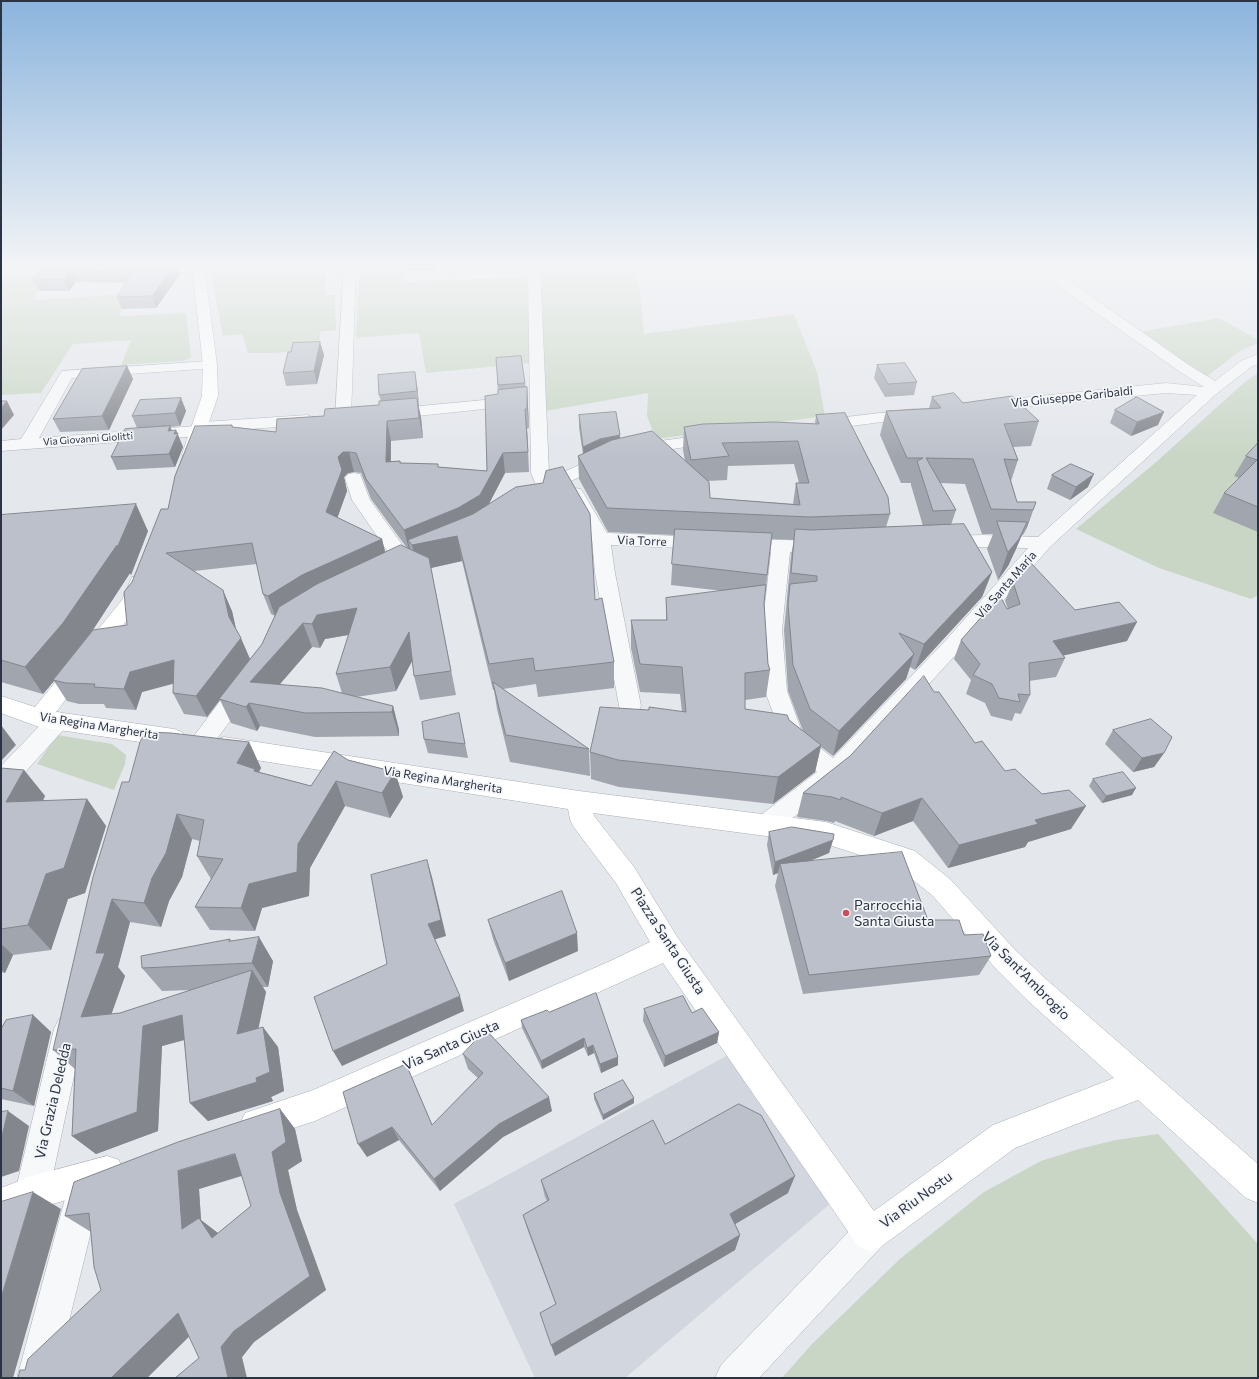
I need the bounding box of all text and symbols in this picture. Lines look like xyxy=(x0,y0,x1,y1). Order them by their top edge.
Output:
street label: Via Giuseppe Garibaldi xyxy=(1010,383,1134,411)
street label: Via Giovanni Giolitti xyxy=(43,430,133,448)
street label: Via Torre xyxy=(617,533,667,549)
street label: Via Santa Maria xyxy=(973,548,1039,622)
street label: Via Regina Margherita xyxy=(39,709,159,743)
street label: Via Regina Margherita xyxy=(383,763,503,797)
street label: Piazza Santa Giusta xyxy=(627,884,709,998)
place label: Parrocchia Santa Giusta xyxy=(854,897,934,930)
marker: Parrocchia Santa Giusta xyxy=(841,908,851,918)
street label: Via Sant'Ambrogio xyxy=(978,928,1074,1024)
street label: Via Santa Giusta xyxy=(400,1016,502,1074)
street label: Via Grazia Deledda xyxy=(31,1041,75,1161)
street label: Via Riu Nostu xyxy=(877,1168,955,1232)

